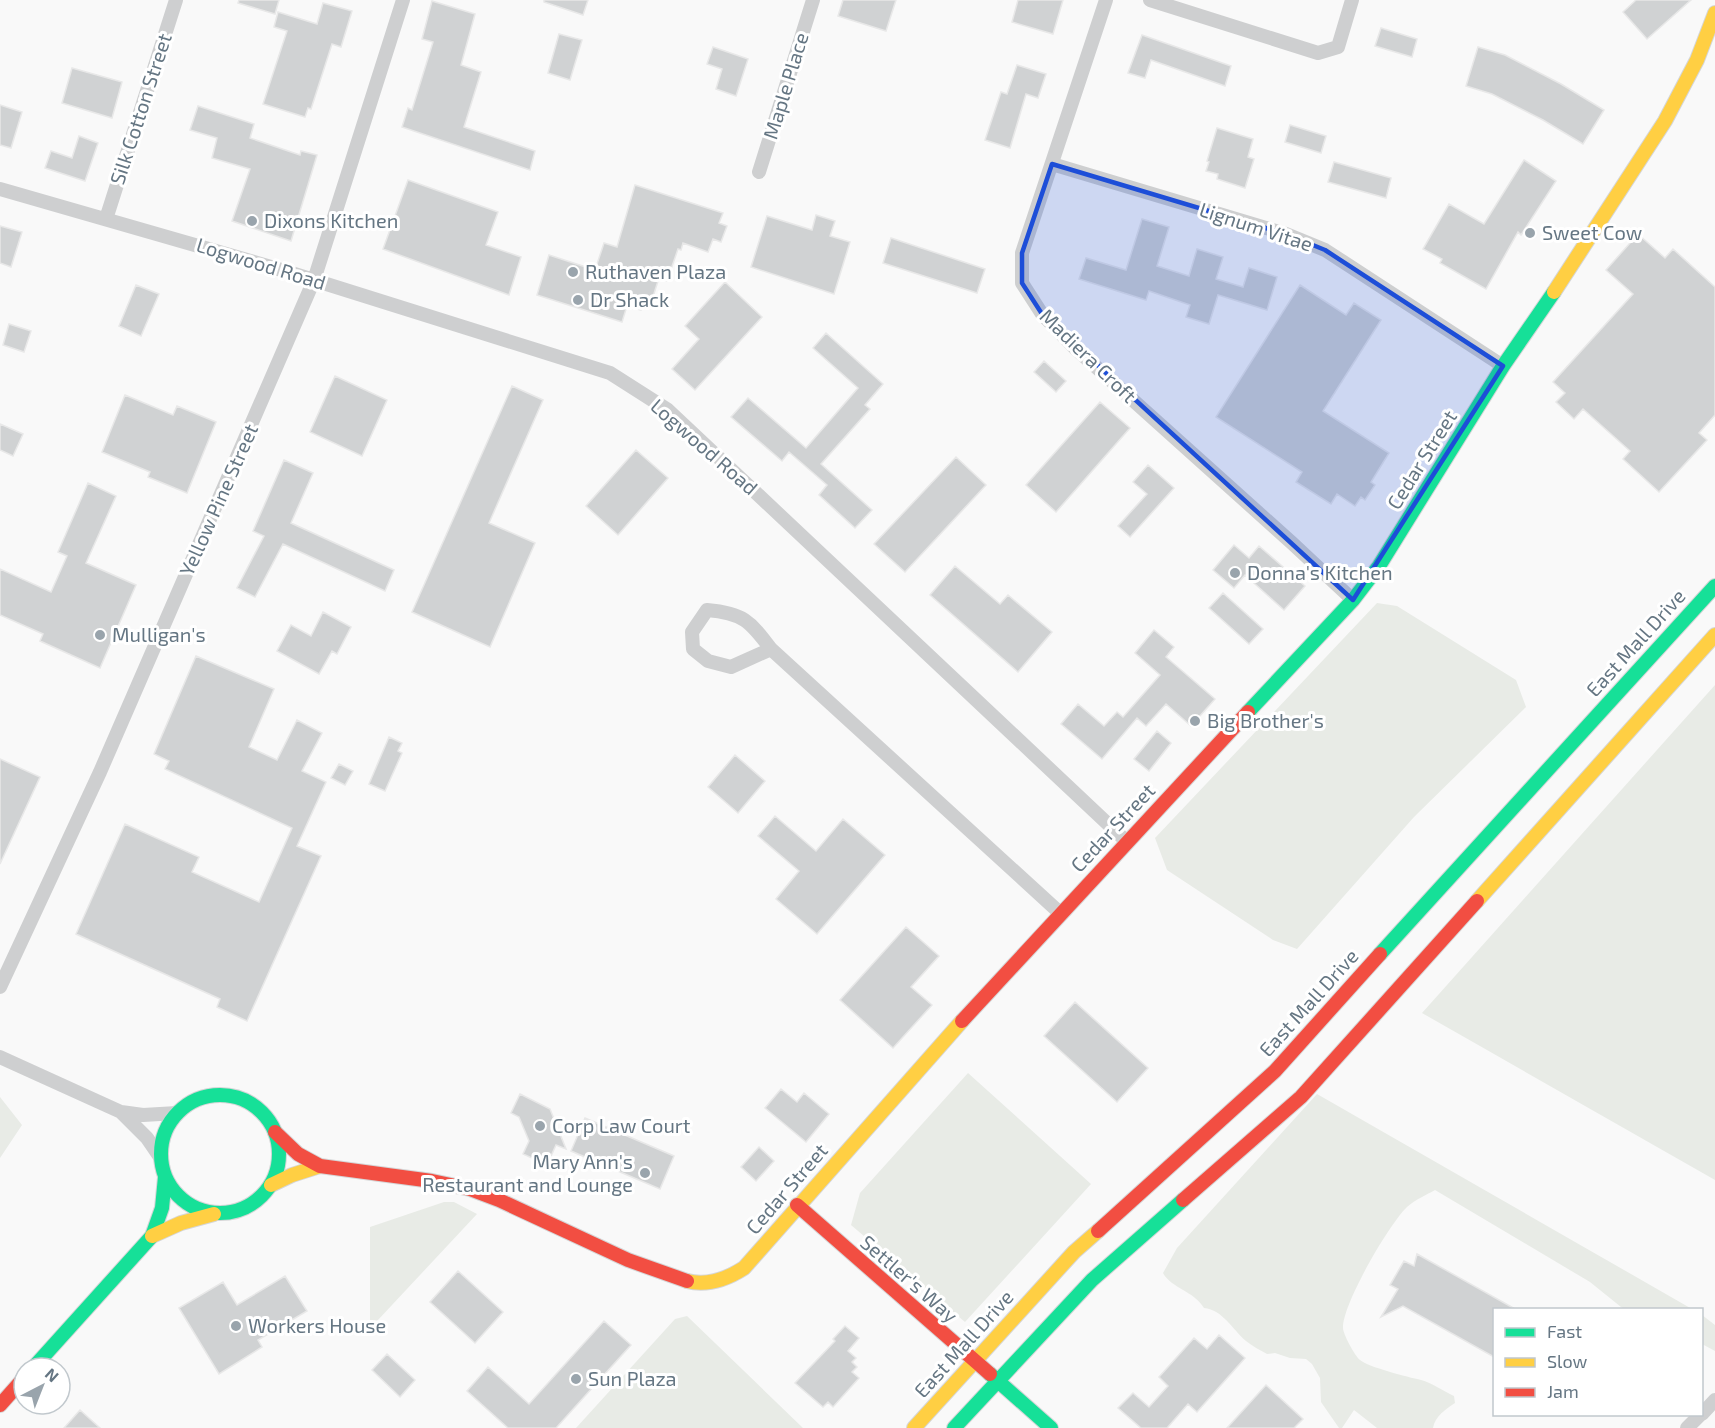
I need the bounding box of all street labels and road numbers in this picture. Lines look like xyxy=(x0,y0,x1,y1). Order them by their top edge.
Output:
street label: Maple Place xyxy=(757,29,813,142)
street label: Silk Cotton Street xyxy=(104,30,176,187)
street label: Lignum Vitae xyxy=(1197,196,1316,256)
street label: Logwood Road xyxy=(194,232,329,294)
street label: Madiera Croft xyxy=(1035,303,1142,408)
street label: Logwood Road xyxy=(646,393,763,499)
street label: Cedar Street xyxy=(1381,405,1461,513)
street label: Yellow Pine Street xyxy=(174,420,262,579)
street label: East Mall Drive xyxy=(1581,584,1690,701)
street label: Cedar Street xyxy=(1065,778,1160,877)
street label: East Mall Drive xyxy=(1254,944,1363,1061)
street label: Cedar Street xyxy=(740,1138,832,1239)
street label: Settler's Way xyxy=(856,1230,963,1327)
street label: East Mall Drive xyxy=(909,1285,1018,1402)

